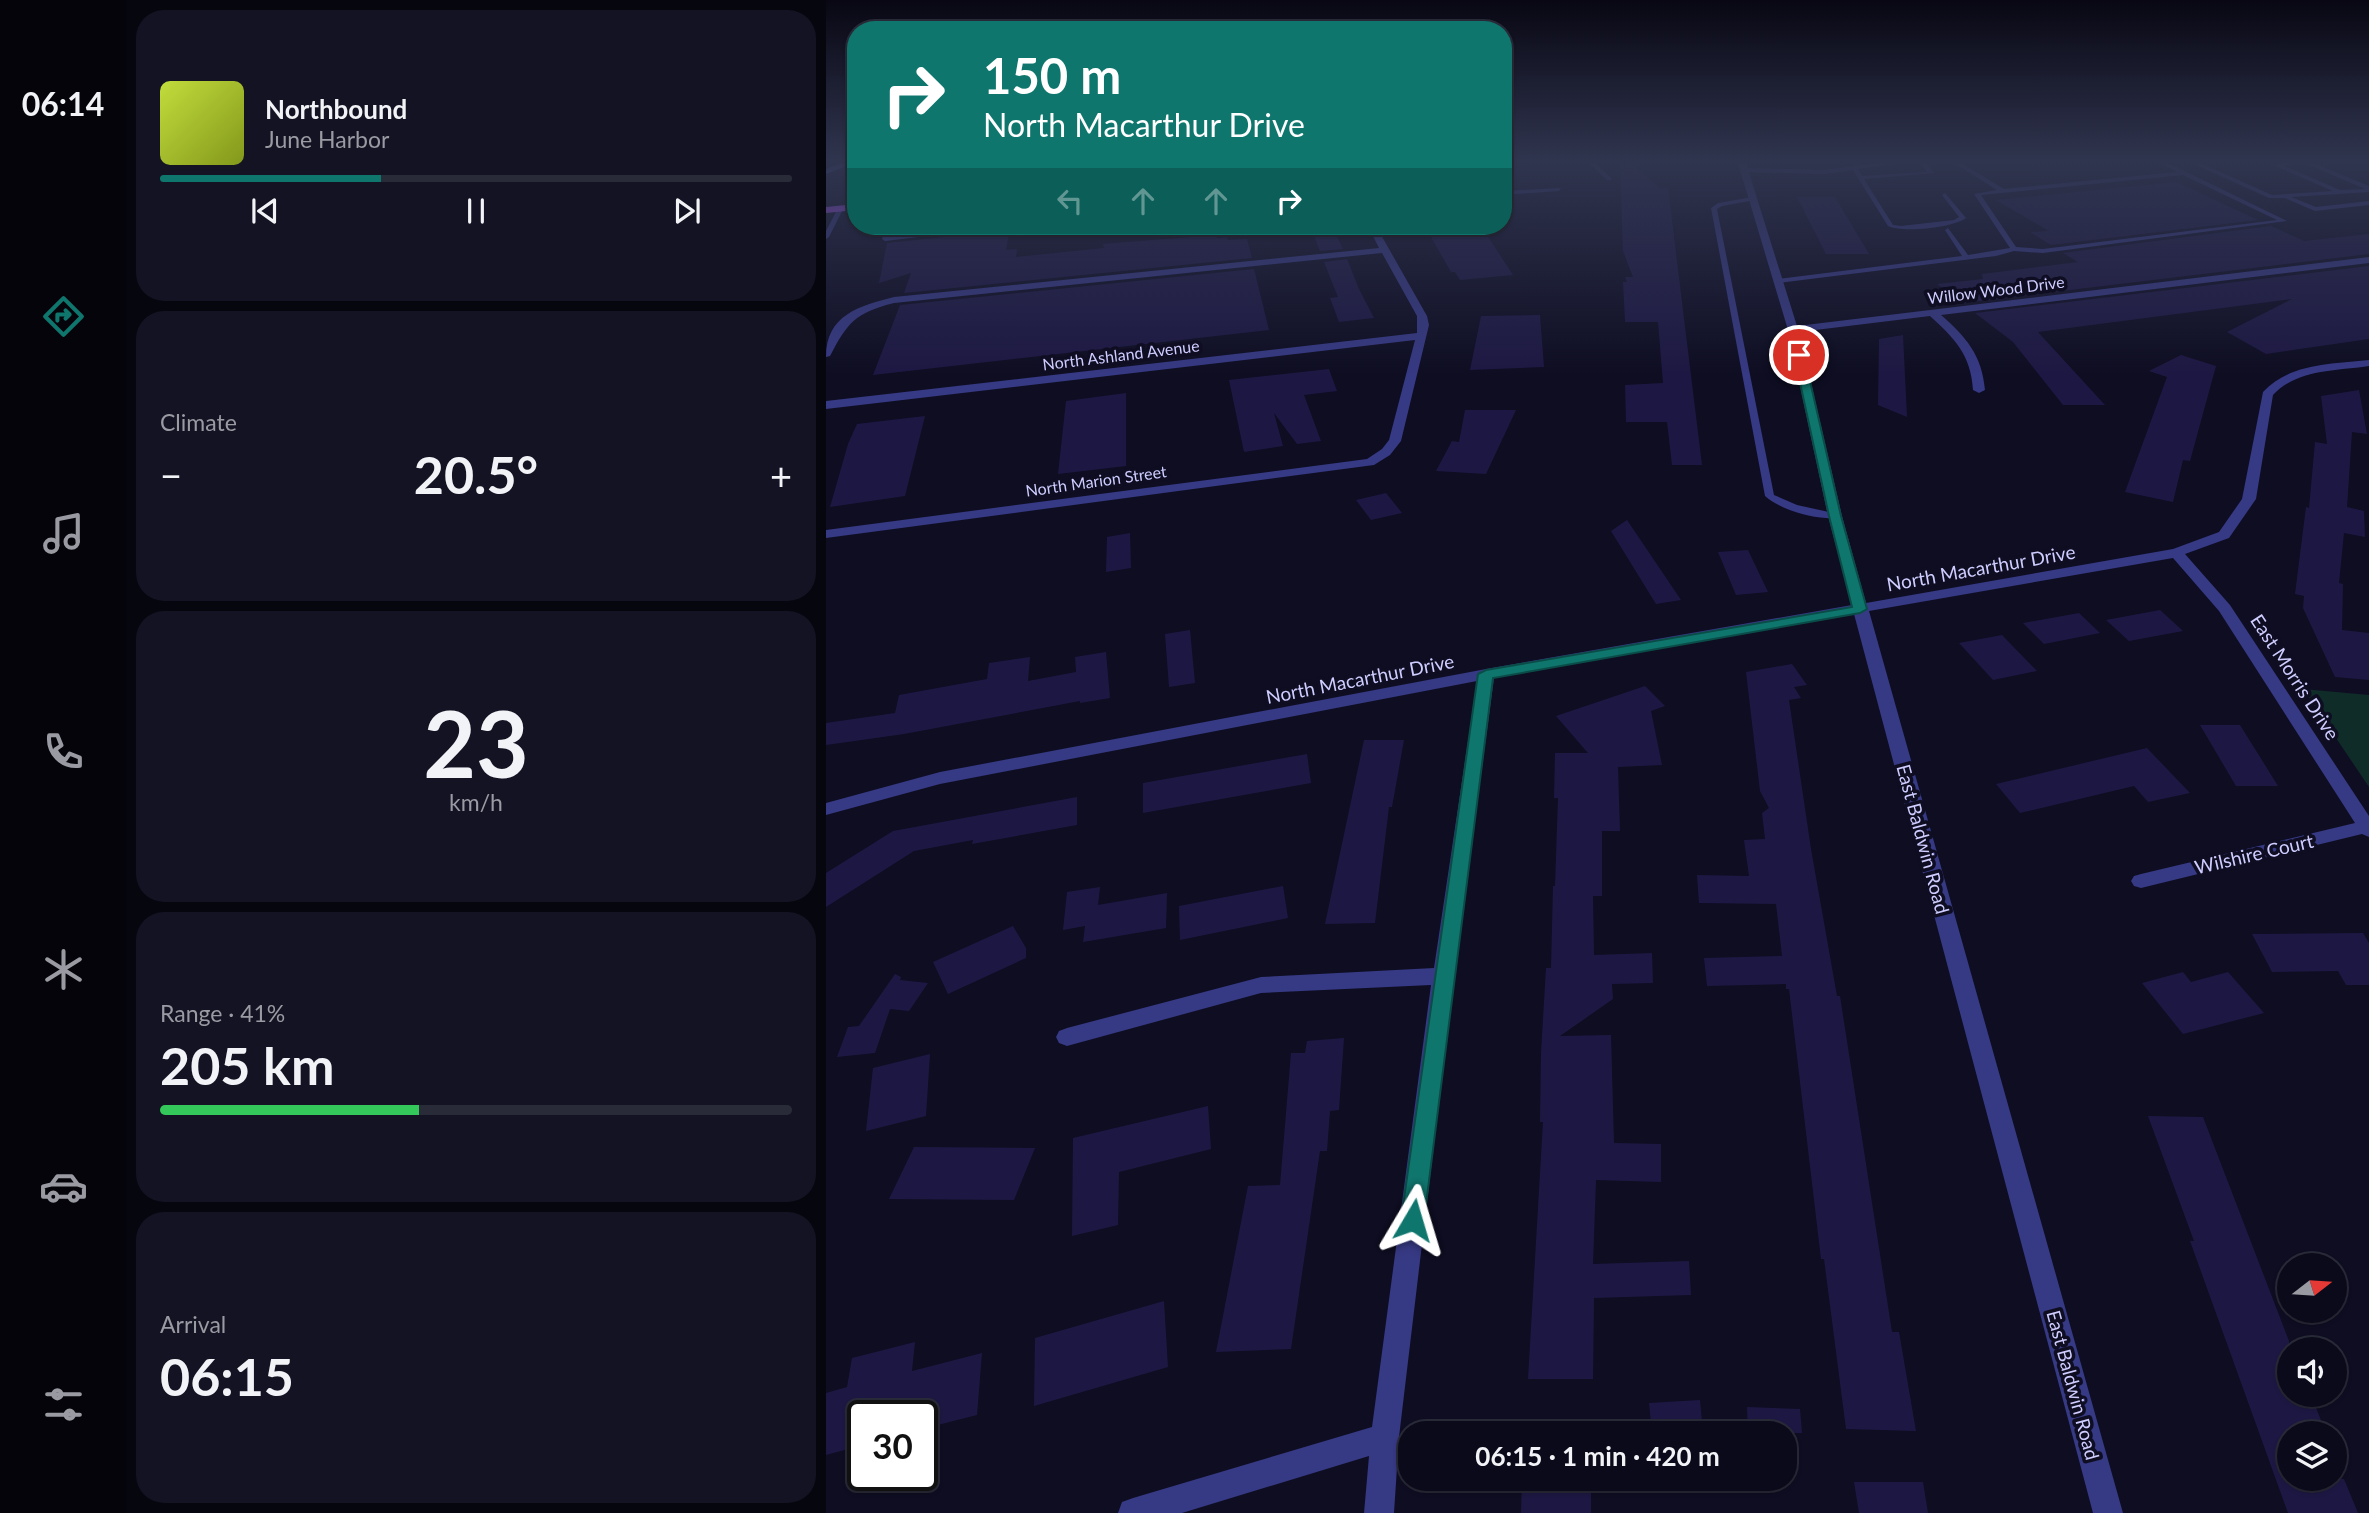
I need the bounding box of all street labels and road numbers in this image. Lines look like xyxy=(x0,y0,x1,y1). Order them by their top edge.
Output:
street label: Willow Wood Drive xyxy=(1926,272,2066,307)
street label: North Ashland Avenue xyxy=(1041,335,1200,374)
street label: North Marion Street xyxy=(1024,461,1168,500)
street label: North Macarthur Drive xyxy=(1885,540,2077,595)
street label: East Morris Drive xyxy=(2246,610,2345,744)
street label: North Macarthur Drive xyxy=(1264,649,1456,708)
street label: East Baldwin Road xyxy=(1892,762,1955,916)
street label: Wilshire Court xyxy=(2192,829,2316,878)
street label: East Baldwin Road xyxy=(2042,1308,2105,1462)

